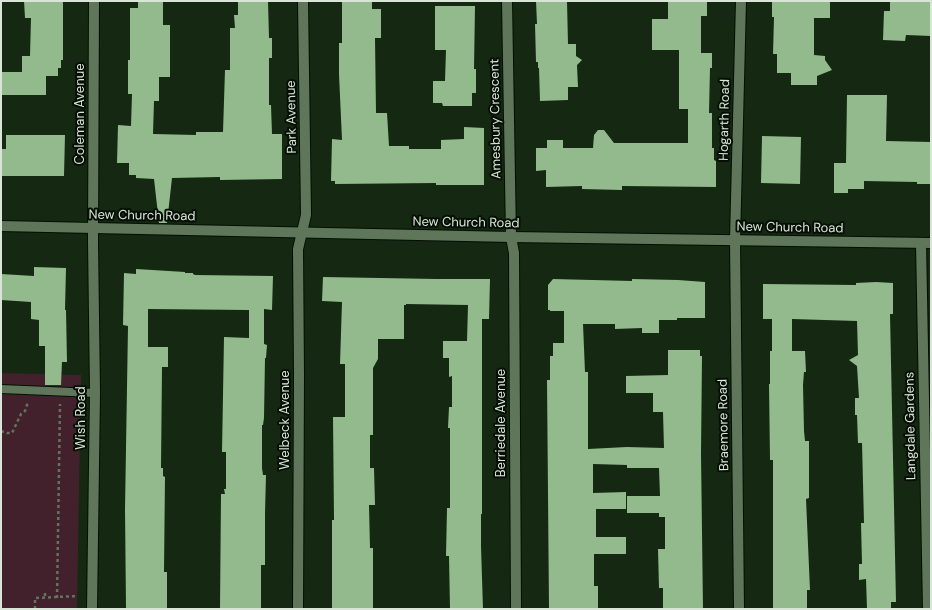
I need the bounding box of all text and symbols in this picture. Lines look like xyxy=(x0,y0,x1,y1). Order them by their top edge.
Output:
street label: Amesbury Crescent xyxy=(487,59,505,179)
street label: Coleman Avenue xyxy=(73,63,89,165)
street label: Hogarth Road xyxy=(716,79,734,161)
street label: Park Avenue xyxy=(284,80,300,154)
street label: New Church Road xyxy=(88,207,196,225)
street label: New Church Road xyxy=(412,214,520,232)
street label: New Church Road xyxy=(736,219,844,237)
street label: Berriedale Avenue xyxy=(494,369,510,477)
street label: Welbeck Avenue xyxy=(278,370,294,470)
street label: Langdale Gardens xyxy=(902,372,920,480)
street label: Braemore Road xyxy=(715,379,733,471)
street label: Wish Road xyxy=(74,386,90,450)

